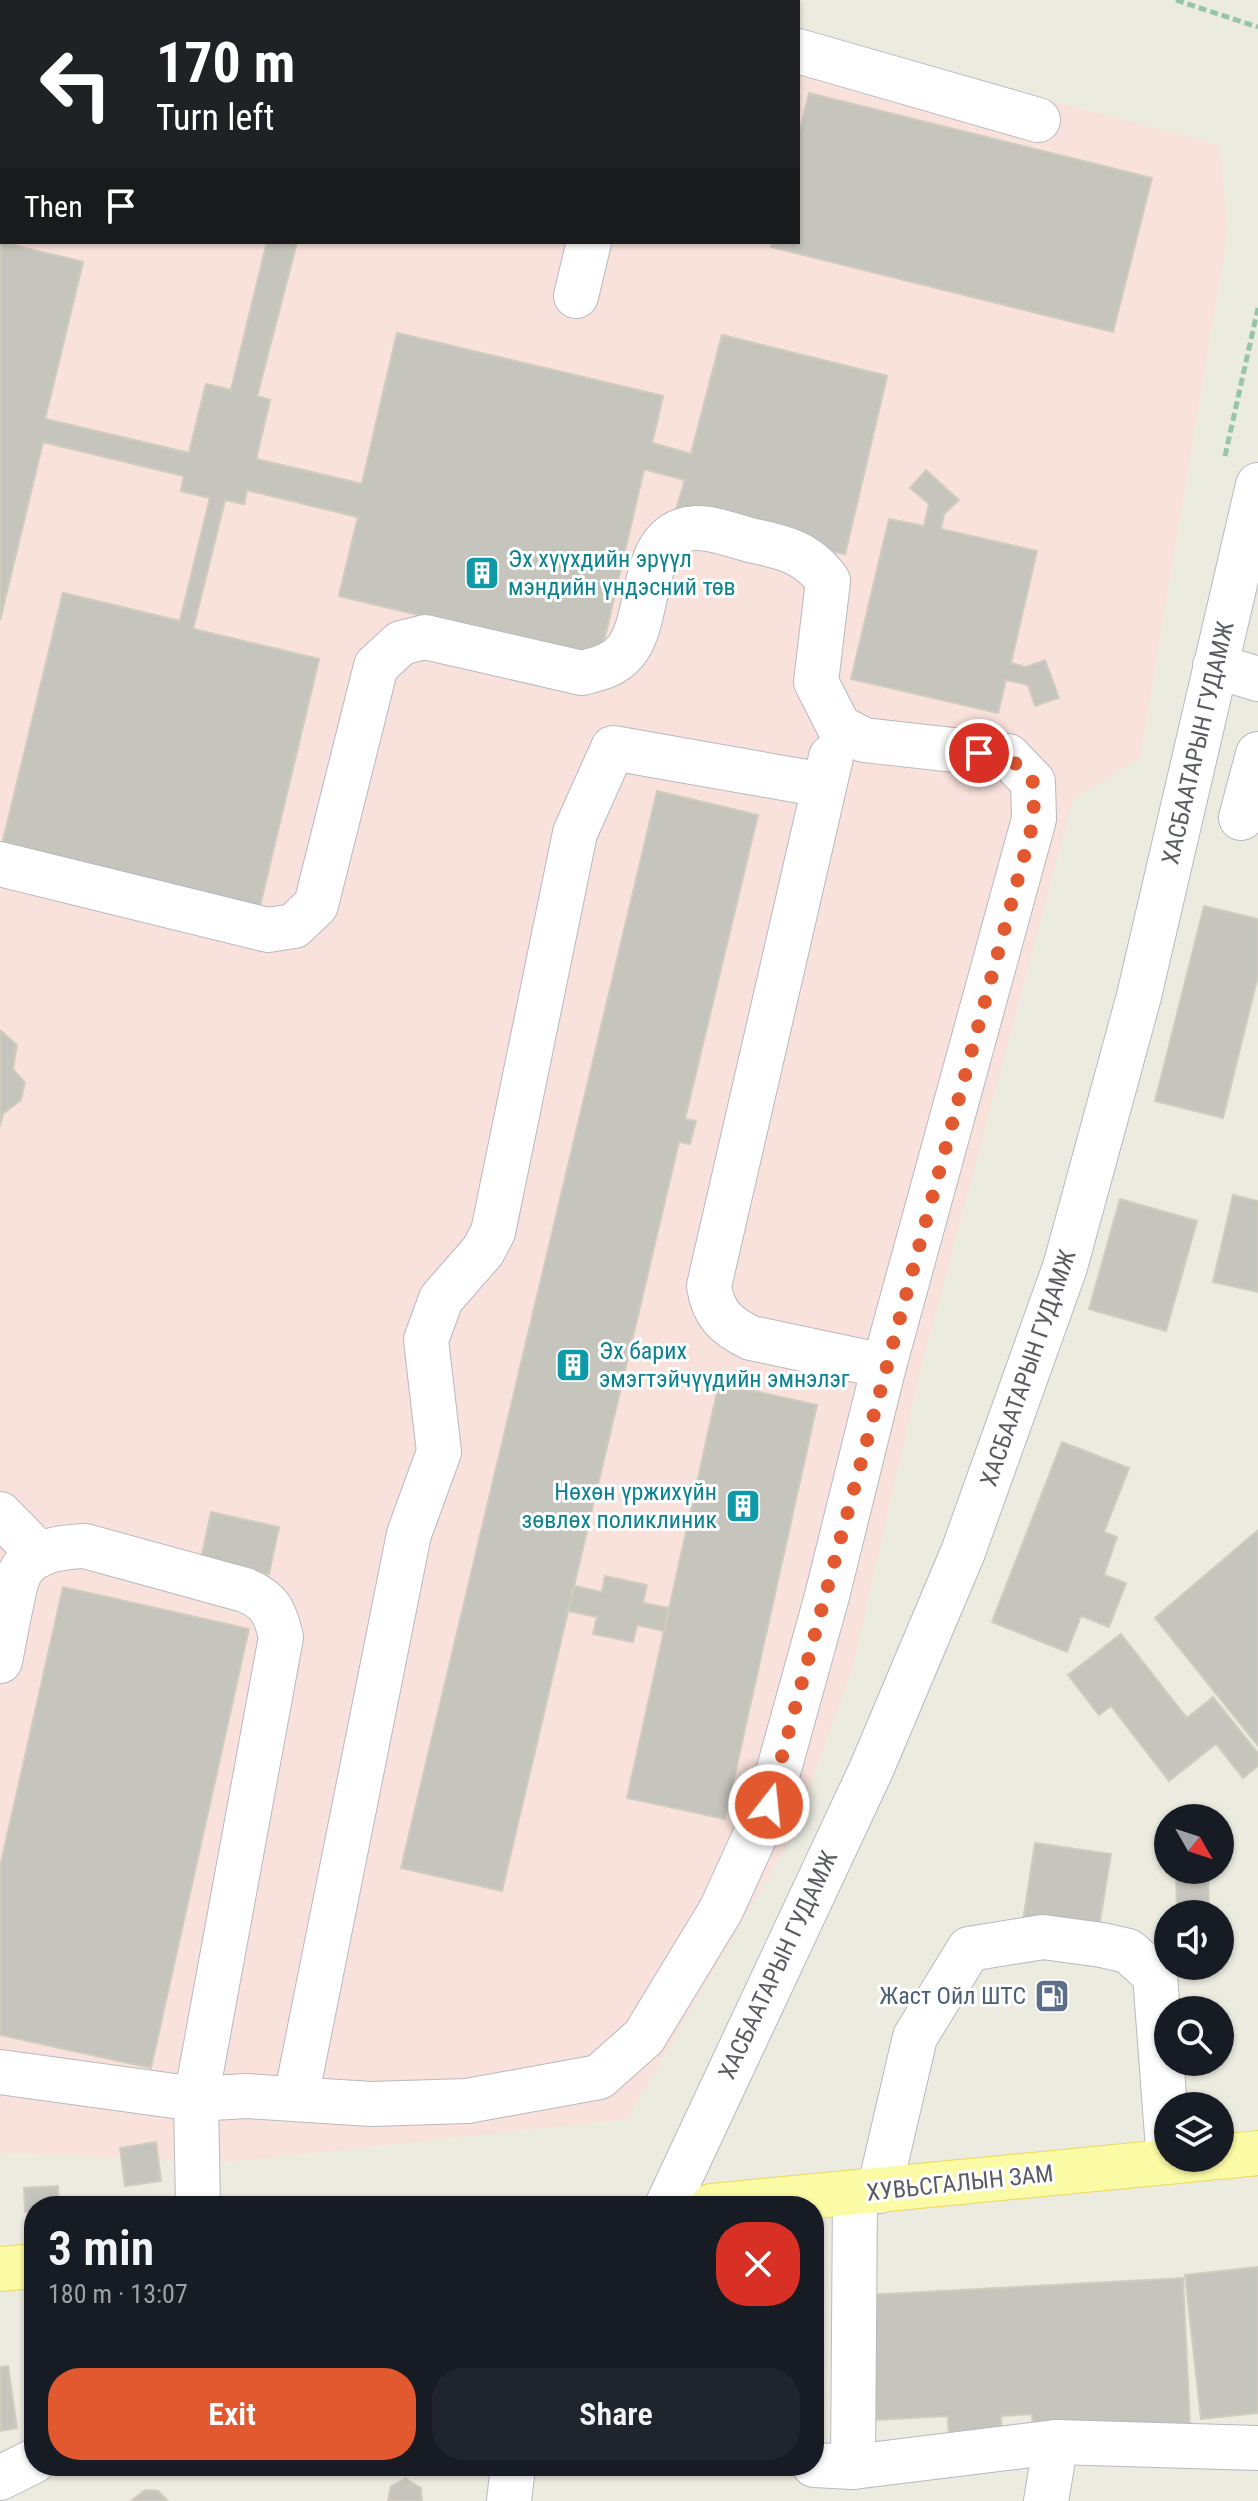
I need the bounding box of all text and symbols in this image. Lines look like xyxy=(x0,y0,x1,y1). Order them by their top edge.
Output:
text: 170 m xyxy=(156,30,295,96)
icon: left xyxy=(24,32,128,136)
text: Turn left xyxy=(156,97,274,139)
icon: arrive xyxy=(99,184,143,228)
text: Then xyxy=(24,189,83,224)
place label: Эх хүүхдийн эрүүл мэндийн үндэсний төв xyxy=(508,545,736,601)
building icon: Эх хүүхдийн эрүүл мэндийн үндэсний төв xyxy=(463,554,501,592)
street label: ХАСБААТАРЫН ГУДАМЖ xyxy=(1156,619,1240,867)
pin xyxy=(945,719,1013,787)
icon: arrive xyxy=(957,731,1001,775)
street label: ХАСБААТАРЫН ГУДАМЖ xyxy=(974,1246,1082,1490)
place label: Эх барих эмэгтэйчүүдийн эмнэлэг xyxy=(599,1337,850,1393)
building icon: Эх барих эмэгтэйчүүдийн эмнэлэг xyxy=(554,1346,592,1384)
place label: Нөхөн үржихүйн зөвлөх поликлиник xyxy=(522,1478,717,1534)
building icon: Нөхөн үржихүйн зөвлөх поликлиник xyxy=(724,1487,762,1525)
position arrow xyxy=(727,1763,811,1847)
north arrow xyxy=(1154,1804,1234,1884)
map controls xyxy=(1154,1804,1234,2172)
street label: ХАСБААТАРЫН ГУДАМЖ xyxy=(713,1847,843,2083)
button: sound xyxy=(1154,1900,1234,1980)
fuel station icon: Жаст Ойл ШТС xyxy=(1033,1977,1071,2015)
place label: Жаст Ойл ШТС xyxy=(879,1982,1026,2010)
button: search xyxy=(1154,1996,1234,2076)
button: layers xyxy=(1154,2092,1234,2172)
street label: ХУВЬСГАЛЫН ЗАМ xyxy=(865,2159,1055,2207)
text: 3 min xyxy=(48,2220,154,2277)
button: close xyxy=(716,2222,800,2306)
text: 180 m · 13:07 xyxy=(48,2279,188,2309)
button: Exit xyxy=(48,2368,416,2460)
button: Share xyxy=(432,2368,800,2460)

